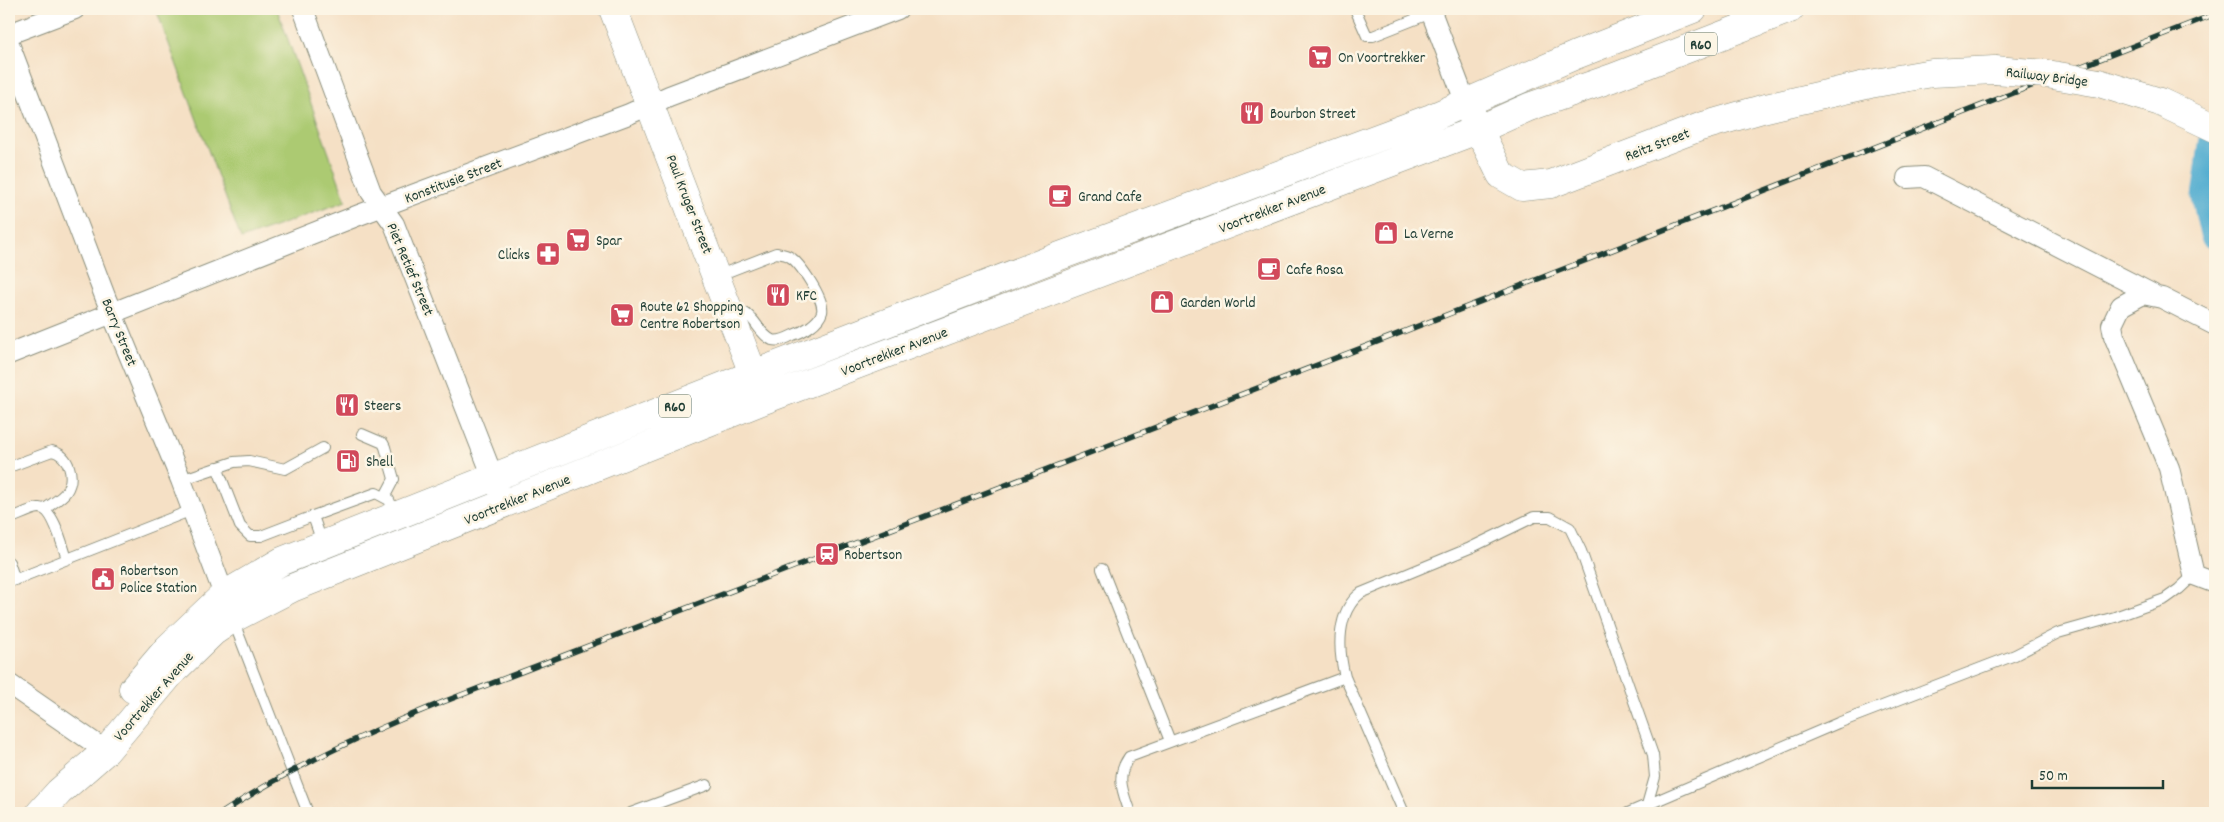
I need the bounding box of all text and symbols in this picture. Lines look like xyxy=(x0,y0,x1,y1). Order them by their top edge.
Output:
road number: R60 xyxy=(1685,33,1717,56)
supermarket icon: On Voortrekker xyxy=(1307,44,1333,70)
place label: On Voortrekker xyxy=(1338,48,1426,70)
street label: Railway Bridge xyxy=(2004,62,2089,94)
restaurant icon: Bourbon Street xyxy=(1239,100,1265,126)
place label: Bourbon Street xyxy=(1270,104,1356,126)
street label: Reitz Street xyxy=(1622,123,1694,168)
street label: Paul Kruger Street xyxy=(659,152,717,258)
street label: Konstitusie Street xyxy=(402,153,506,211)
street label: Voortrekker Avenue xyxy=(1216,179,1330,240)
cafe icon: Grand Cafe xyxy=(1047,183,1073,209)
place label: Grand Cafe xyxy=(1078,187,1142,209)
street label: Piet Retief Street xyxy=(380,220,439,320)
shop icon: La Verne xyxy=(1373,220,1399,246)
place label: La Verne xyxy=(1404,224,1454,246)
supermarket icon: Spar xyxy=(565,227,591,253)
place label: Spar xyxy=(596,231,623,253)
pharmacy icon: Clicks xyxy=(535,241,561,267)
place label: Clicks xyxy=(498,245,530,267)
cafe icon: Cafe Rosa xyxy=(1256,256,1282,282)
place label: Cafe Rosa xyxy=(1286,260,1344,282)
restaurant icon: KFC xyxy=(765,282,791,308)
place label: KFC xyxy=(796,286,817,308)
shop icon: Garden World xyxy=(1149,289,1175,315)
place label: Garden World xyxy=(1180,293,1256,315)
street label: Barry Street xyxy=(95,296,142,370)
place label: Route 62 Shopping Centre Robertson xyxy=(640,297,744,336)
supermarket icon: Route 62 Shopping Centre Robertson xyxy=(609,302,635,328)
street label: Voortrekker Avenue xyxy=(838,322,952,383)
restaurant icon: Steers xyxy=(334,392,360,418)
road number: R60 xyxy=(659,394,691,418)
place label: Steers xyxy=(364,396,401,418)
fuel station icon: Shell xyxy=(335,448,361,474)
place label: Shell xyxy=(366,452,394,474)
street label: Voortrekker Avenue xyxy=(461,469,575,532)
station icon: Robertson xyxy=(814,541,840,567)
place label: Robertson xyxy=(844,545,902,567)
place label: Robertson Police Station xyxy=(120,561,197,600)
public building icon: Robertson Police Station xyxy=(90,566,116,592)
street label: Voortrekker Avenue xyxy=(109,647,200,747)
scale bar xyxy=(2032,757,2163,789)
text: 50 m xyxy=(2039,766,2068,788)

